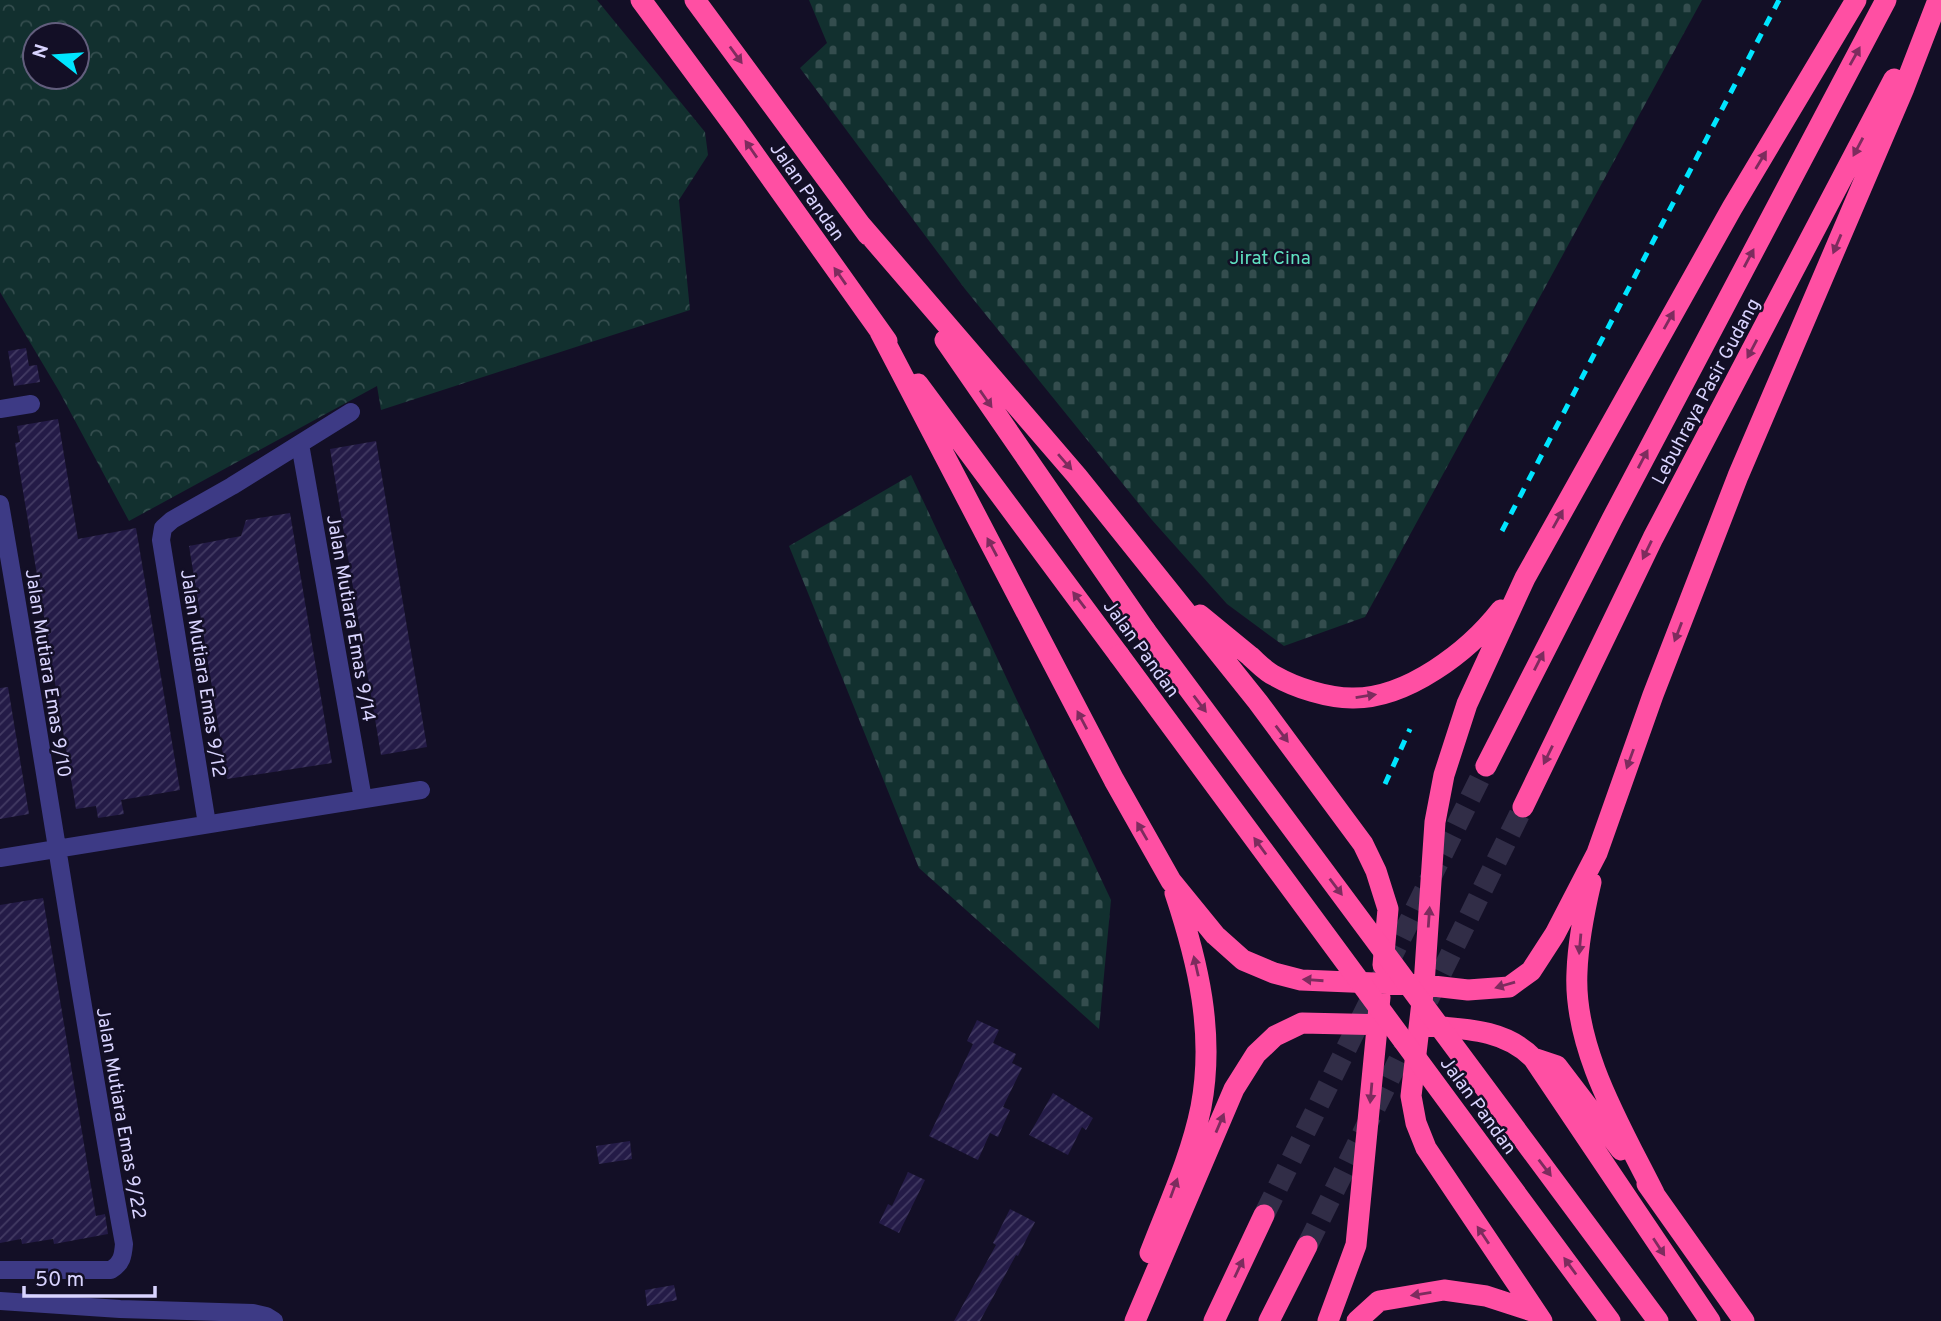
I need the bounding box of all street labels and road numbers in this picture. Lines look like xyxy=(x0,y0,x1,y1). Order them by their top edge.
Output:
street label: Jalan Pandan xyxy=(763,138,849,246)
street label: Lebuhraya Pasir Gudang xyxy=(1647,295,1766,489)
street label: Jalan Mutiara Emas 9/14 xyxy=(320,513,380,724)
street label: Jalan Mutiara Emas 9/10 xyxy=(19,567,75,779)
street label: Jalan Mutiara Emas 9/12 xyxy=(174,568,230,779)
street label: Jalan Pandan xyxy=(1097,596,1184,703)
street label: Jalan Mutiara Emas 9/22 xyxy=(90,1005,151,1221)
street label: Jalan Pandan xyxy=(1434,1053,1521,1160)

